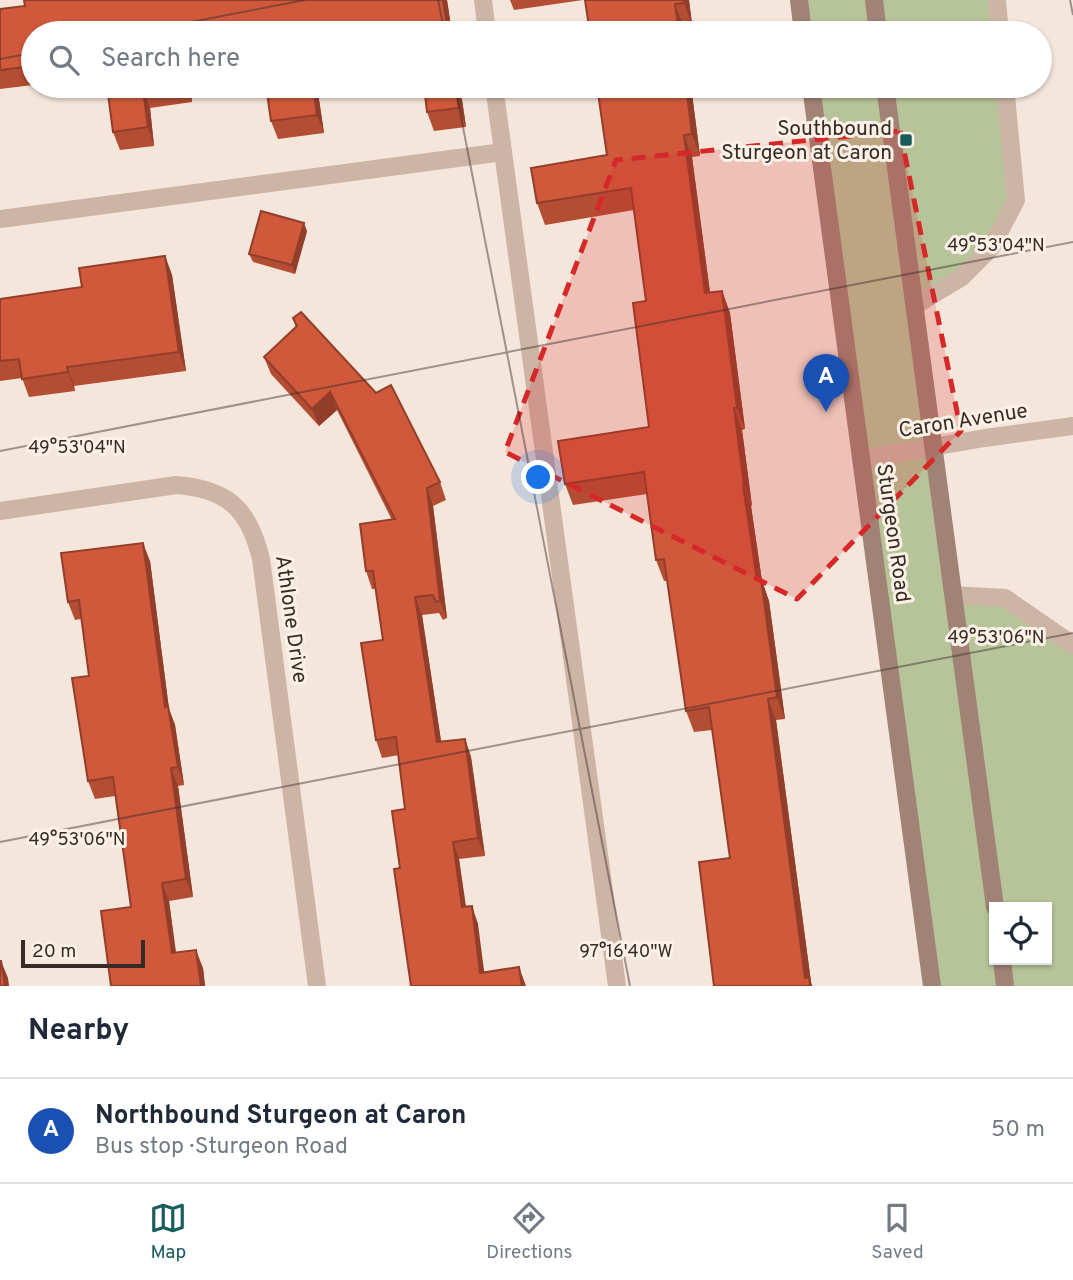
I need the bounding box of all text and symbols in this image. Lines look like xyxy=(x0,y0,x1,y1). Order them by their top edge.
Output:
search box xyxy=(21,21,1052,98)
icon: search xyxy=(45,41,83,79)
text: Search here xyxy=(101,43,240,76)
place label: Southbound Sturgeon at Caron xyxy=(721,116,892,167)
marker: Southbound Sturgeon at Caron xyxy=(898,132,914,148)
text: 49°53'04"N xyxy=(947,235,1045,258)
pin: A xyxy=(803,354,849,412)
street label: Caron Avenue xyxy=(897,398,1030,445)
text: 49°53'04"N xyxy=(28,437,126,460)
your location xyxy=(521,460,555,494)
street label: Sturgeon Road xyxy=(869,462,916,604)
street label: Athlone Drive xyxy=(268,554,313,685)
text: 49°53'06"N xyxy=(947,627,1045,650)
text: 49°53'06"N xyxy=(28,829,126,852)
map controls xyxy=(989,902,1052,965)
button: locate xyxy=(989,902,1052,965)
scale bar xyxy=(21,937,145,969)
text: 20 m xyxy=(32,940,76,964)
text: 97°16'40"W xyxy=(579,941,673,964)
text: Nearby xyxy=(28,1013,129,1050)
text: Northbound Sturgeon at Caron xyxy=(95,1100,466,1133)
text: A xyxy=(43,1116,59,1145)
text: 50 m xyxy=(991,1116,1045,1145)
text: Bus stop · Sturgeon Road xyxy=(95,1133,348,1162)
tab: Map xyxy=(149,1199,187,1265)
tab: Directions xyxy=(486,1199,573,1265)
tab: Saved xyxy=(871,1199,924,1265)

